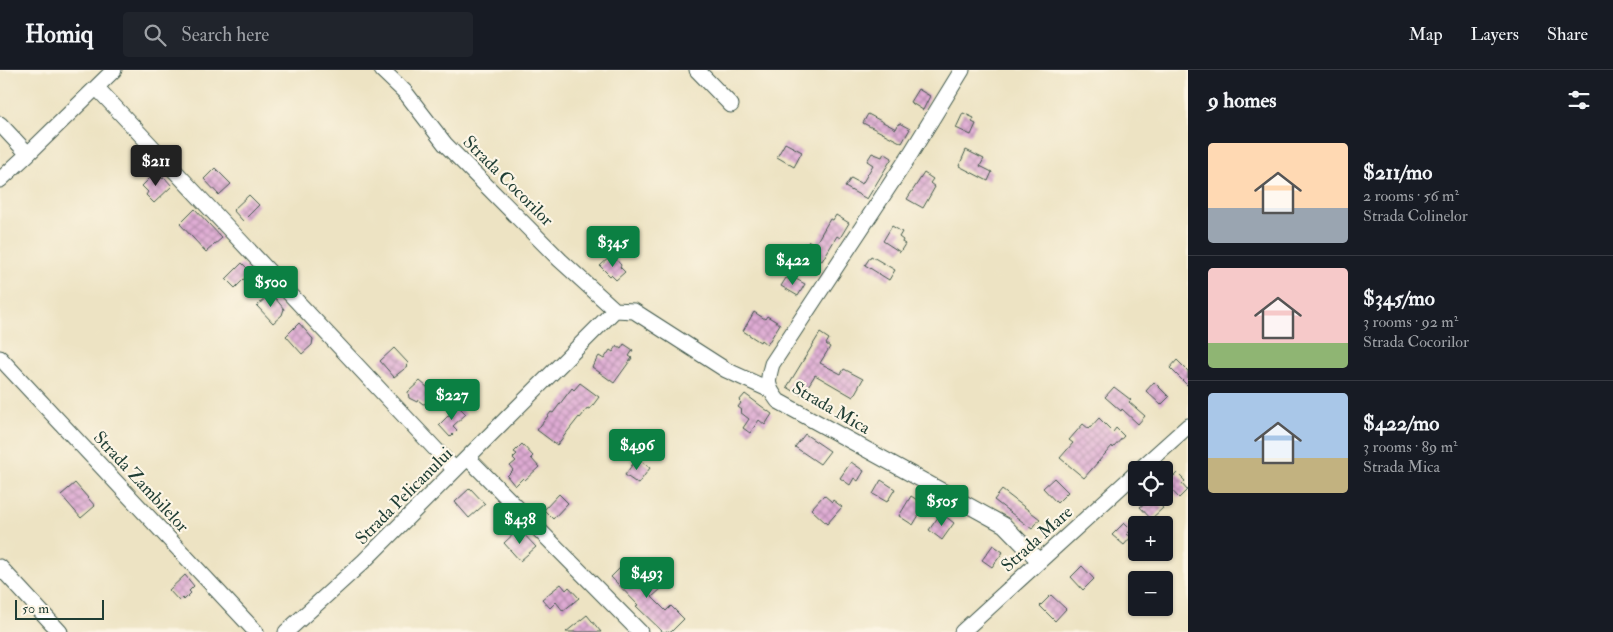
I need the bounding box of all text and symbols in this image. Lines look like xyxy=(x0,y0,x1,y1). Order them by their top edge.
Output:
search box xyxy=(123,12,473,57)
text: Homiq xyxy=(25,19,93,50)
icon: search xyxy=(141,21,169,49)
text: Search here xyxy=(181,23,269,47)
text: Map xyxy=(1409,23,1443,46)
text: Layers xyxy=(1471,23,1519,46)
text: Share xyxy=(1547,23,1588,46)
icon: filters xyxy=(1565,86,1593,114)
text: 9 homes xyxy=(1208,87,1277,114)
street label: Strada Cocorilor xyxy=(458,131,558,231)
pin: $211 xyxy=(126,144,186,187)
text: $211 xyxy=(142,151,170,171)
text: $211/mo xyxy=(1363,159,1432,186)
icon: home xyxy=(1248,163,1308,223)
text: 2 rooms · 56 m² xyxy=(1363,186,1459,206)
text: Strada Colinelor xyxy=(1363,206,1468,226)
pin: $345 xyxy=(583,226,643,268)
text: $345 xyxy=(598,232,628,252)
pin: $422 xyxy=(763,244,823,286)
text: $422 xyxy=(776,250,810,270)
pin: $500 xyxy=(241,266,301,308)
text: $500 xyxy=(255,272,287,292)
text: $345/mo xyxy=(1363,285,1435,312)
icon: home xyxy=(1248,288,1308,348)
text: 3 rooms · 92 m² xyxy=(1363,312,1458,332)
text: Strada Cocorilor xyxy=(1363,332,1469,352)
street label: Strada Mica xyxy=(788,376,875,440)
pin: $227 xyxy=(422,378,482,421)
text: $227 xyxy=(436,385,468,405)
text: $422/mo xyxy=(1363,410,1439,437)
icon: home xyxy=(1248,413,1308,473)
street label: Strada Zambilelor xyxy=(88,427,194,538)
pin: $496 xyxy=(607,428,667,471)
text: $496 xyxy=(620,435,654,455)
text: 3 rooms · 89 m² xyxy=(1363,437,1458,457)
street label: Strada Pelicanului xyxy=(350,442,458,550)
text: Strada Mica xyxy=(1363,457,1440,477)
map controls xyxy=(1128,461,1173,616)
button: locate xyxy=(1128,461,1173,506)
pin: $505 xyxy=(912,484,972,527)
text: $505 xyxy=(926,491,958,511)
street label: Strada Mare xyxy=(996,500,1078,577)
pin: $438 xyxy=(490,502,550,545)
text: $438 xyxy=(504,509,536,529)
button: + xyxy=(1128,516,1173,561)
pin: $493 xyxy=(617,556,677,599)
text: $493 xyxy=(631,563,663,583)
button: − xyxy=(1128,571,1173,616)
scale bar xyxy=(15,597,104,620)
text: 50 m xyxy=(22,600,49,617)

